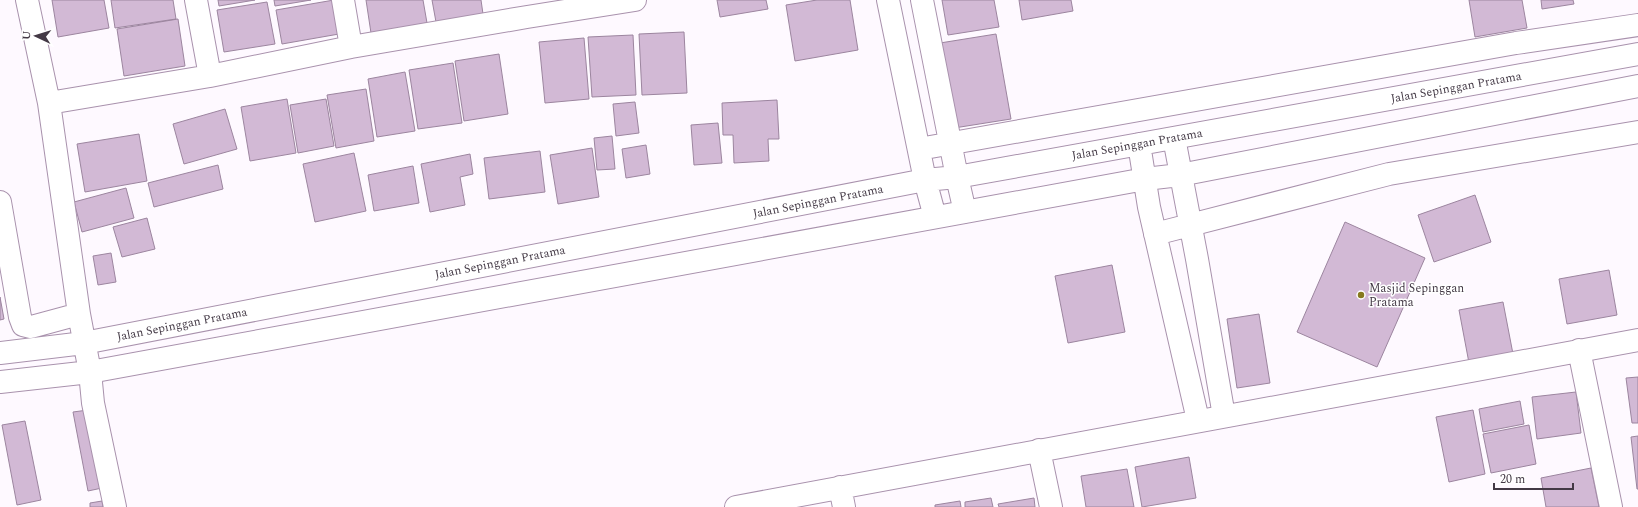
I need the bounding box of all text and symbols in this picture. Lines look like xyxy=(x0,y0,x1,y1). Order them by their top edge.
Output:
north arrow xyxy=(16,16,56,56)
text: U xyxy=(18,30,35,41)
street label: Jalan Sepinggan Pratama xyxy=(1389,67,1523,108)
street label: Jalan Sepinggan Pratama xyxy=(1070,124,1204,165)
street label: Jalan Sepinggan Pratama xyxy=(751,179,885,223)
street label: Jalan Sepinggan Pratama xyxy=(433,240,567,284)
place label: Masjid Sepinggan Pratama xyxy=(1369,279,1464,312)
marker: Masjid Sepinggan Pratama xyxy=(1356,290,1366,300)
street label: Jalan Sepinggan Pratama xyxy=(115,302,249,346)
scale bar xyxy=(1494,465,1573,491)
text: 20 m xyxy=(1500,470,1525,489)

